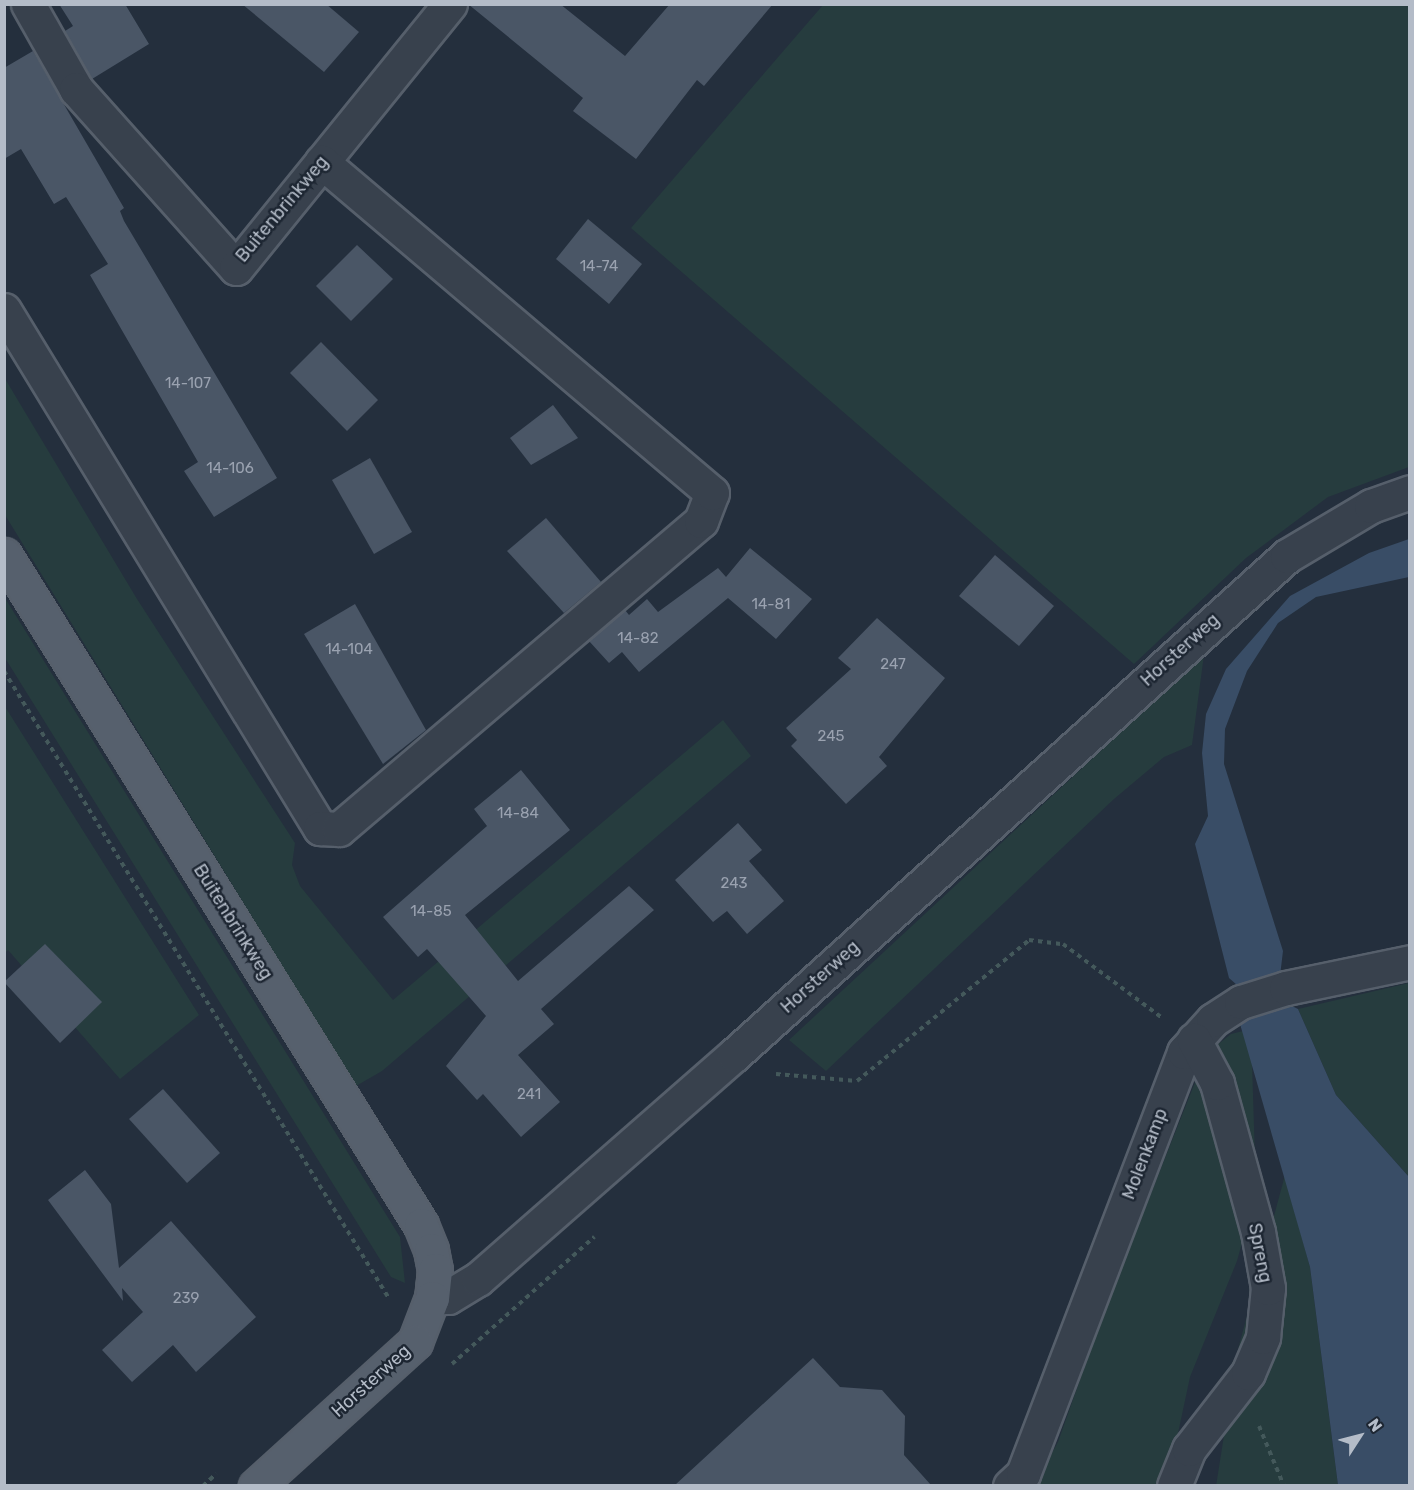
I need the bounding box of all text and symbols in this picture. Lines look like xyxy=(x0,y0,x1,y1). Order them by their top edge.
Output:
street label: Buitenbrinkweg xyxy=(231,151,333,267)
house number: 14-74 xyxy=(580,258,618,276)
house number: 14-107 xyxy=(165,375,211,393)
house number: 14-106 xyxy=(206,460,254,478)
house number: 14-81 xyxy=(752,596,790,614)
street label: Horsterweg xyxy=(1136,609,1224,691)
house number: 14-82 xyxy=(617,630,659,648)
house number: 14-104 xyxy=(325,641,373,659)
house number: 247 xyxy=(880,656,906,674)
house number: 245 xyxy=(818,728,844,746)
house number: 14-84 xyxy=(497,805,539,823)
street label: Buitenbrinkweg xyxy=(189,860,277,984)
house number: 243 xyxy=(721,875,747,893)
house number: 14-85 xyxy=(410,903,452,921)
street label: Horsterweg xyxy=(776,936,864,1018)
house number: 241 xyxy=(517,1086,541,1104)
street label: Molenkamp xyxy=(1118,1105,1172,1203)
street label: Spreng xyxy=(1244,1221,1276,1285)
house number: 239 xyxy=(173,1290,199,1308)
street label: Horsterweg xyxy=(327,1340,415,1422)
north arrow xyxy=(1330,1406,1390,1466)
text: N xyxy=(1364,1415,1386,1435)

